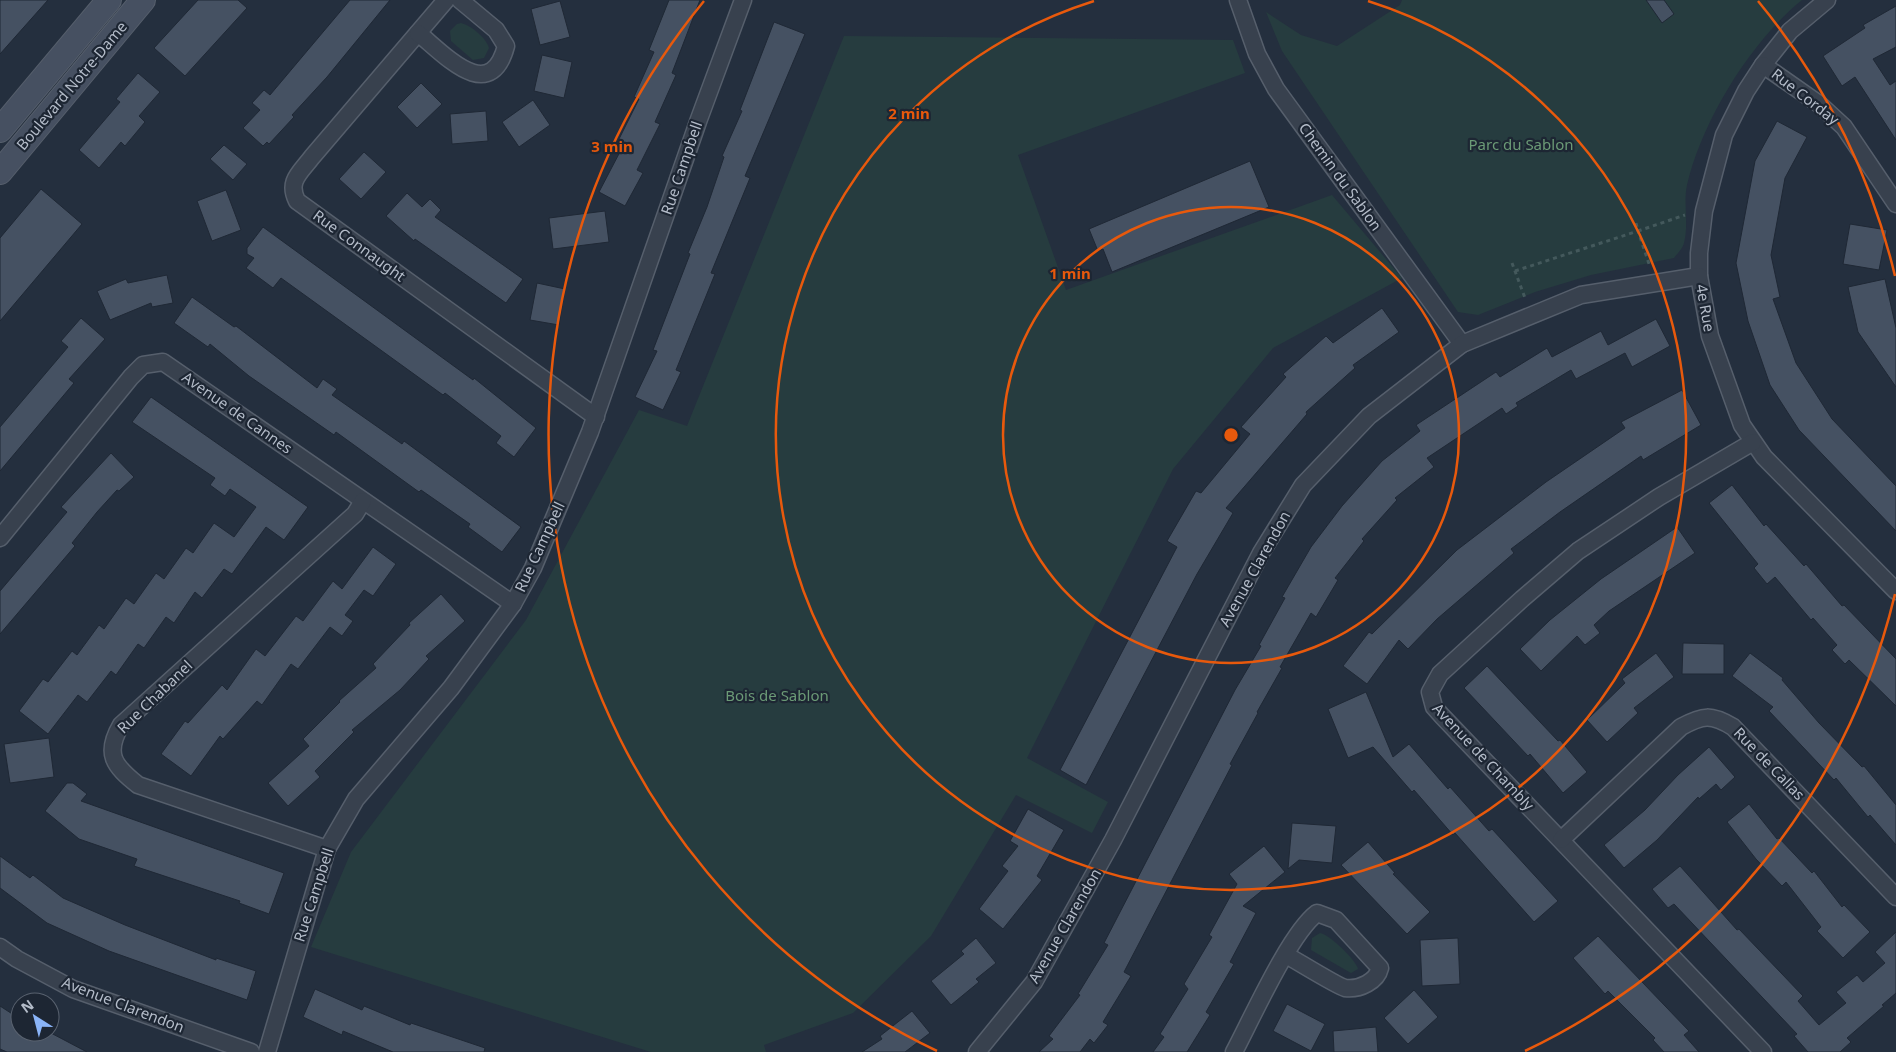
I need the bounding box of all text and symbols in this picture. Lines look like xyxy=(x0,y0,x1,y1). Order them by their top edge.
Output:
street label: Boulevard Notre-Dame xyxy=(11,17,131,154)
street label: Rue Corday xyxy=(1768,63,1844,129)
text: 2 min xyxy=(888,103,930,123)
street label: Rue Campbell xyxy=(656,118,706,217)
street label: Chemin du Sablon xyxy=(1295,118,1387,234)
park label: Parc du Sablon xyxy=(1469,134,1573,154)
text: 3 min xyxy=(591,136,633,156)
street label: Rue Connaught xyxy=(309,205,410,286)
text: 1 min xyxy=(1049,263,1091,283)
street label: 4e Rue xyxy=(1692,282,1720,333)
street label: Avenue de Cannes xyxy=(178,367,297,458)
centre of rings xyxy=(1222,426,1240,444)
street label: Rue Campbell xyxy=(509,498,569,595)
street label: Avenue Clarendon xyxy=(1214,507,1294,630)
street label: Rue Chabanel xyxy=(112,655,196,737)
park label: Bois de Sablon xyxy=(725,685,829,705)
street label: Avenue de Chambly xyxy=(1429,698,1539,815)
street label: Rue de Callas xyxy=(1730,723,1809,804)
street label: Rue Campbell xyxy=(288,845,338,944)
street label: Avenue Clarendon xyxy=(1023,864,1105,987)
street label: Avenue Clarendon xyxy=(59,972,187,1037)
north arrow xyxy=(10,992,60,1042)
text: N xyxy=(17,995,37,1017)

